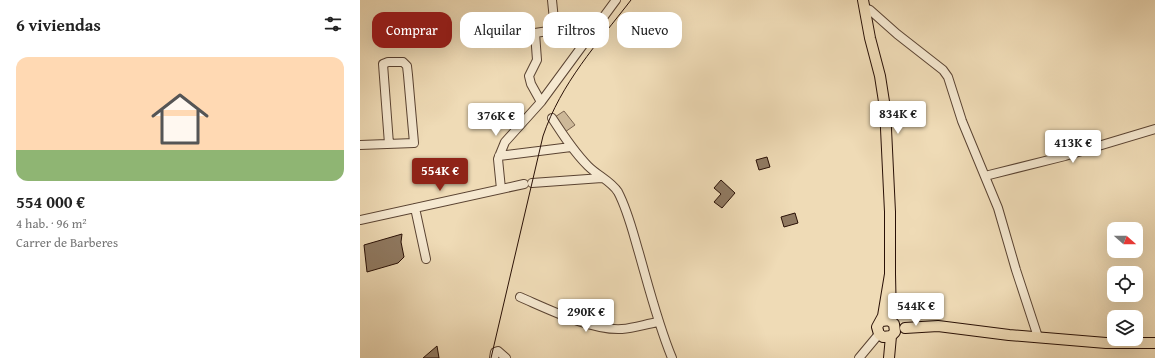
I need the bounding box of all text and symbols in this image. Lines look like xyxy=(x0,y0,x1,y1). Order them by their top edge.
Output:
text: 6 viviendas xyxy=(16,12,101,37)
chip: Comprar xyxy=(372,12,452,48)
chip: Alquilar xyxy=(460,12,535,48)
chip: Filtros xyxy=(543,12,609,48)
chip: Nuevo xyxy=(617,12,682,48)
icon: filters xyxy=(322,13,344,35)
icon: home xyxy=(144,83,216,155)
pin: 834K € xyxy=(865,101,931,135)
pin: 376K € xyxy=(463,103,529,137)
text: 834K € xyxy=(879,104,917,123)
text: 376K € xyxy=(477,106,515,125)
pin: 413K € xyxy=(1040,130,1106,164)
text: 413K € xyxy=(1054,133,1092,152)
pin: 554K € xyxy=(407,158,473,192)
text: 554K € xyxy=(421,161,459,180)
text: 554 000 € xyxy=(16,189,85,214)
text: 4 hab. · 96 m² xyxy=(16,214,87,233)
north arrow xyxy=(1107,222,1143,258)
map controls xyxy=(1107,222,1143,346)
text: Carrer de Barberes xyxy=(16,233,118,252)
button: locate xyxy=(1107,266,1143,302)
pin: 544K € xyxy=(883,293,949,327)
text: 544K € xyxy=(897,296,935,315)
pin: 290K € xyxy=(553,299,619,333)
text: 290K € xyxy=(567,302,605,321)
button: layers xyxy=(1107,310,1143,346)

